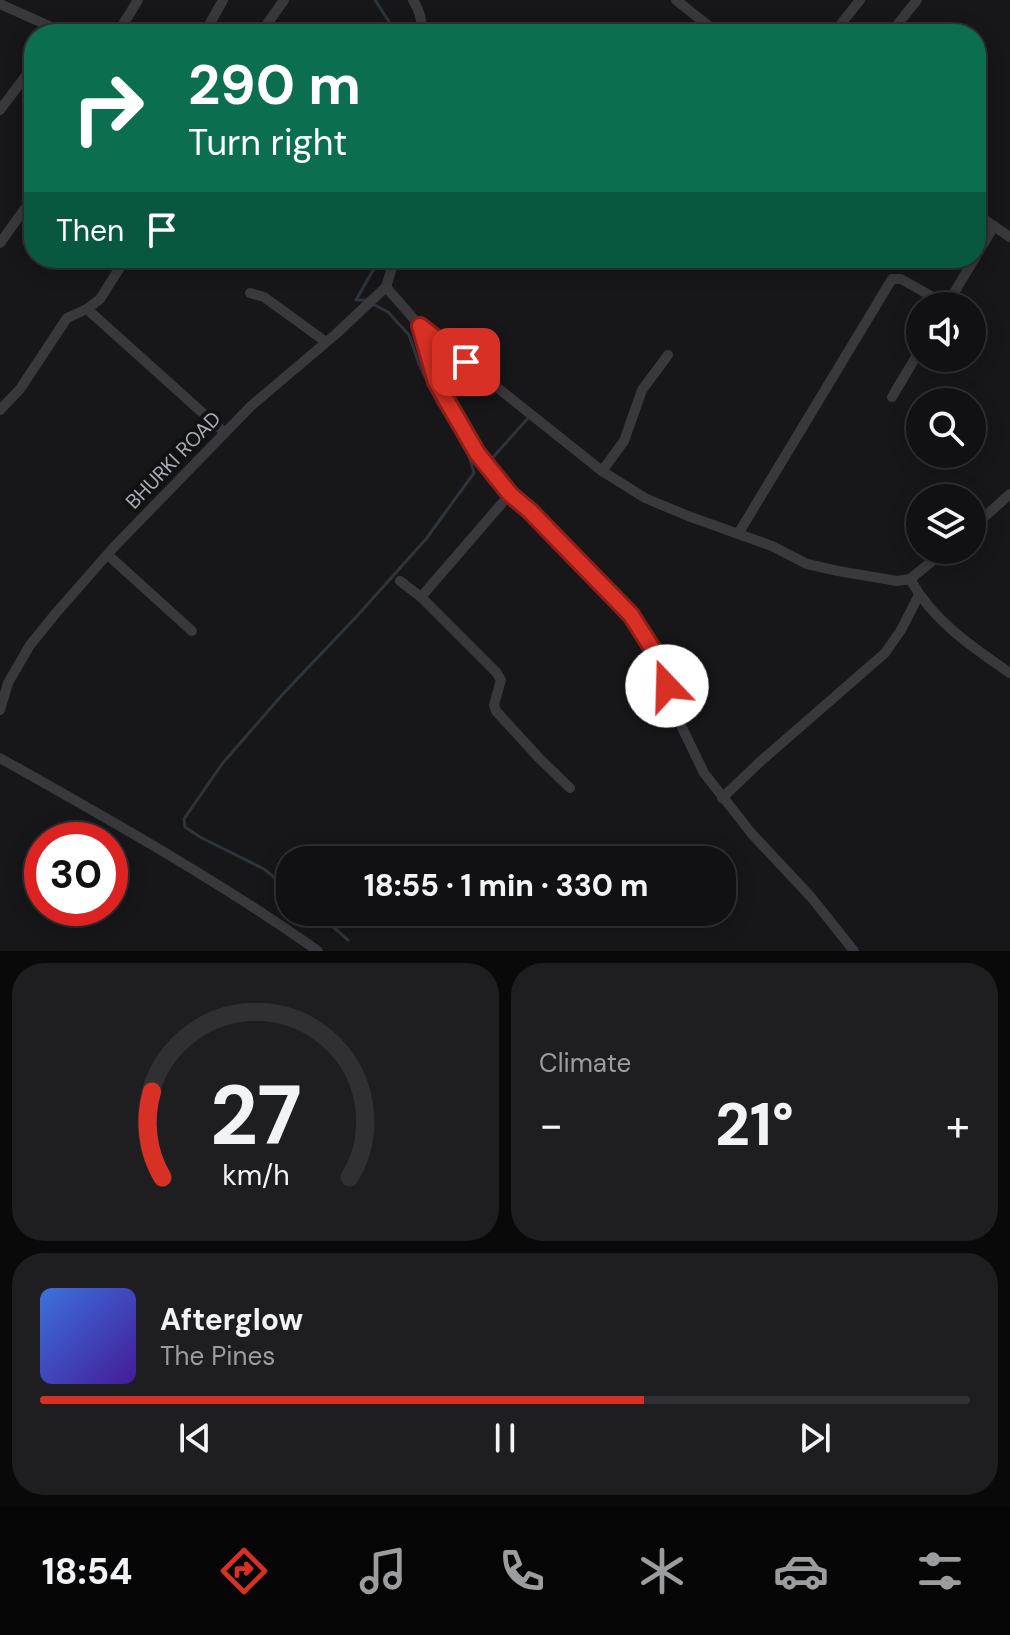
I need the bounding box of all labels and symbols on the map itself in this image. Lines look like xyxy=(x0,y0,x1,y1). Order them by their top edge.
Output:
pin xyxy=(432,328,500,396)
street label: BHURKI ROAD xyxy=(120,406,226,514)
position arrow xyxy=(625,644,709,728)
speed limit sign: 30 xyxy=(24,822,128,926)

